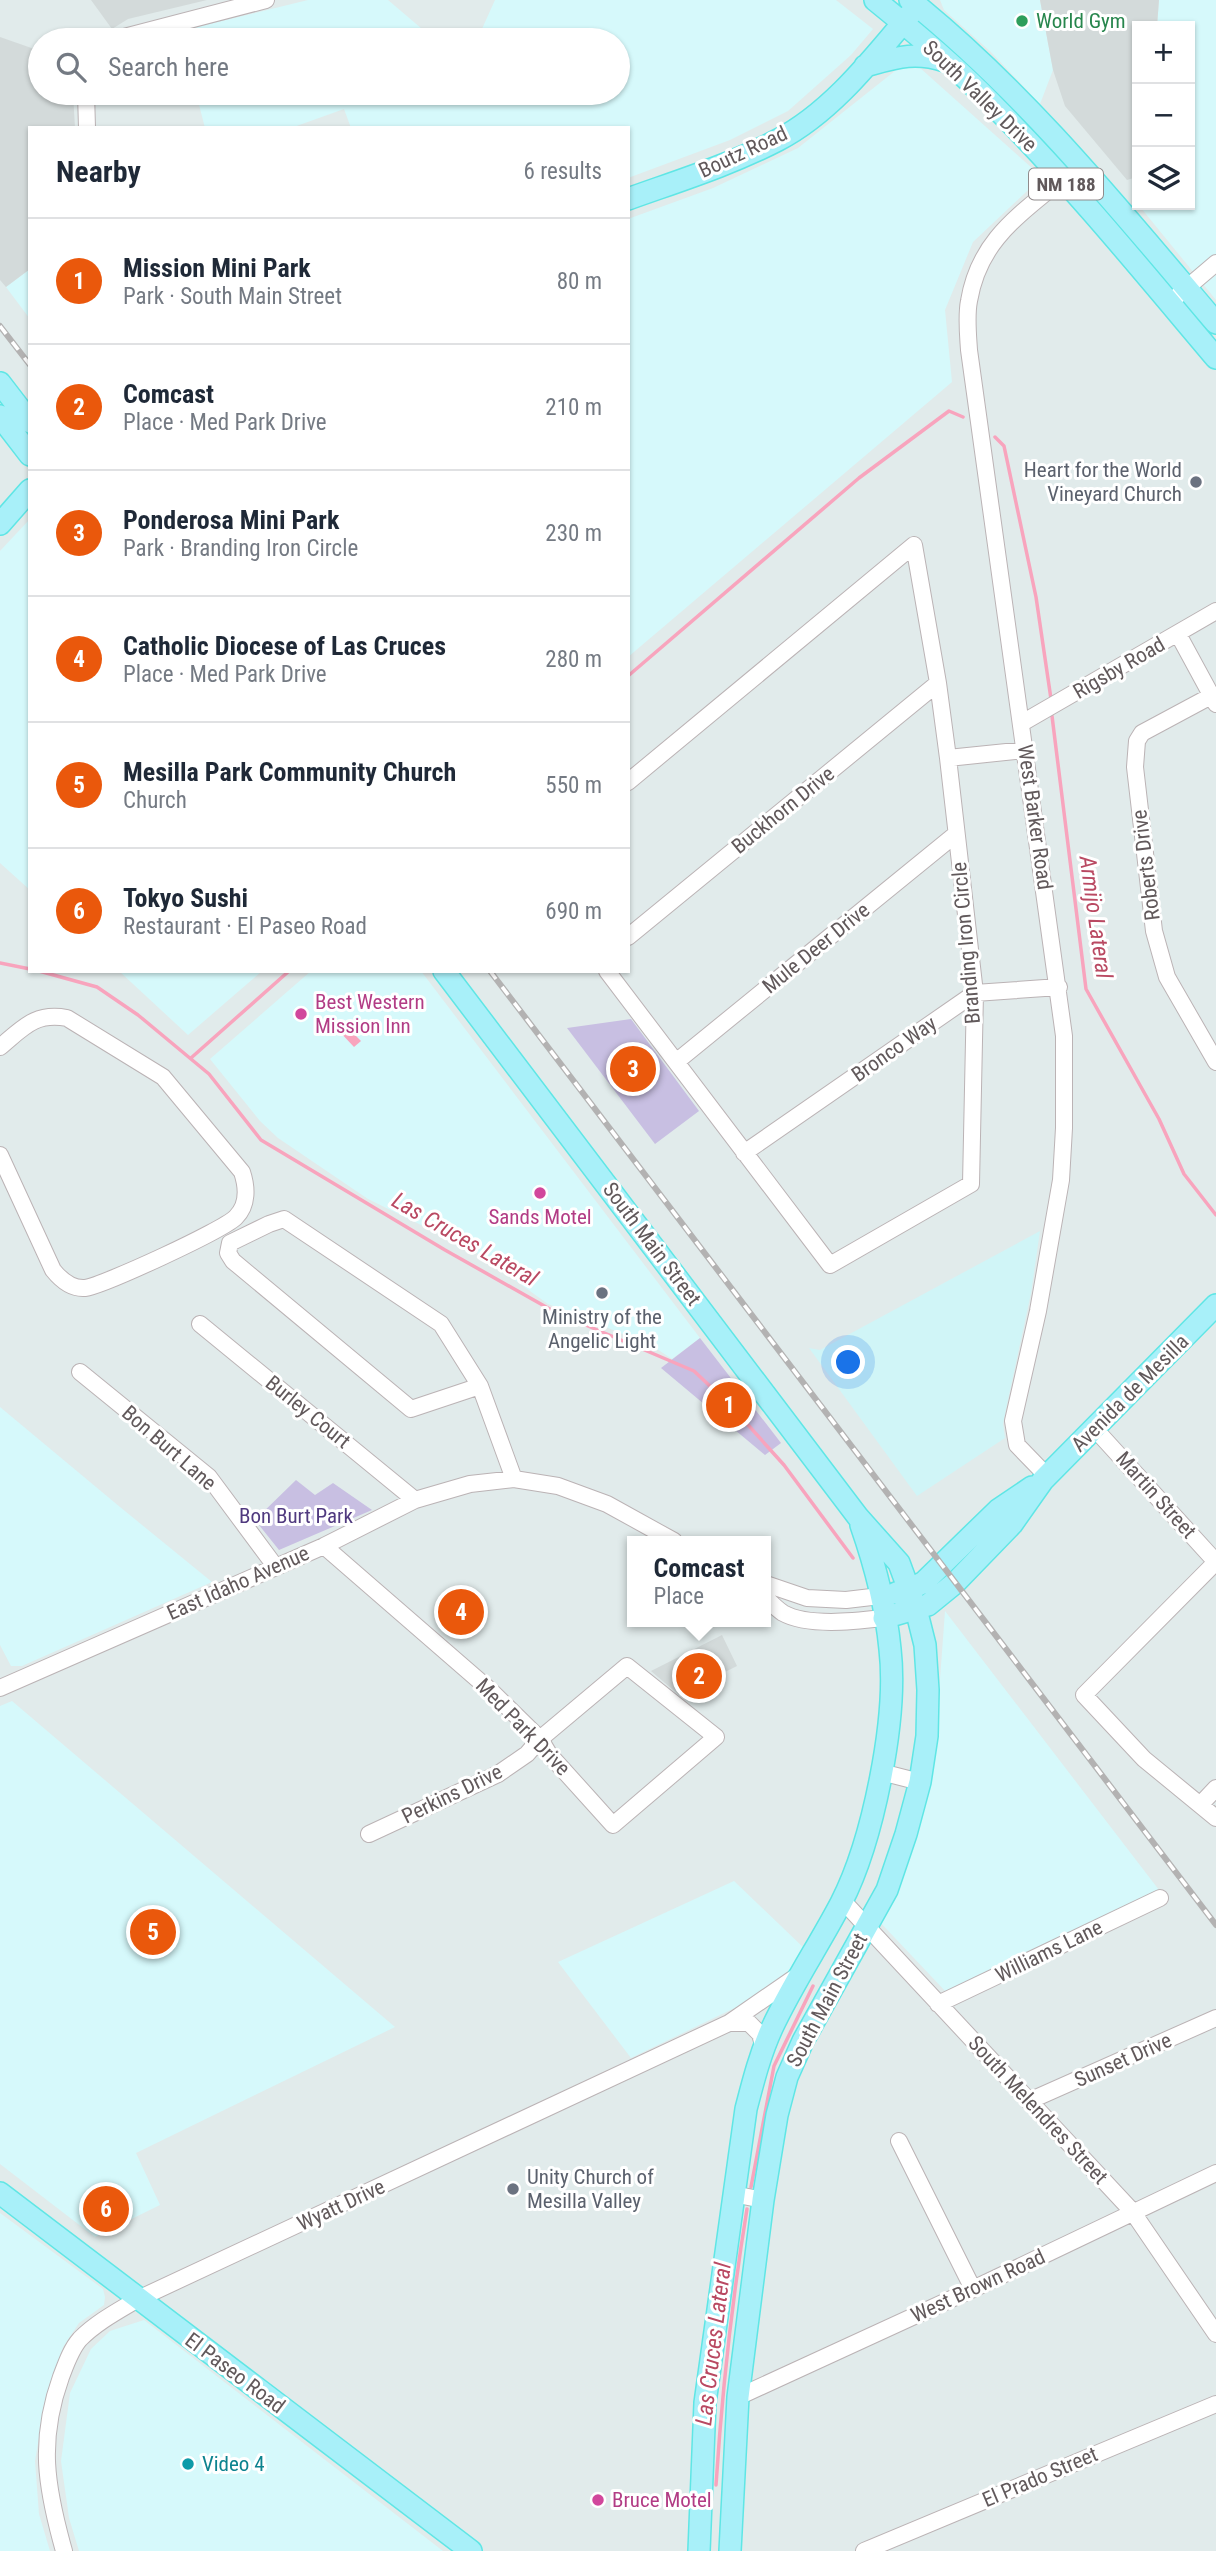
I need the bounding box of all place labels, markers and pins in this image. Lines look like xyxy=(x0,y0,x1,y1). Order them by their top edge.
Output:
place label: World Gym xyxy=(1036,9,1126,33)
marker: World Gym xyxy=(1014,13,1030,29)
place label: Heart for the World Vineyard Church xyxy=(1024,458,1182,506)
marker: Heart for the World Vineyard Church xyxy=(1188,474,1204,490)
place label: Best Western Mission Inn xyxy=(315,990,425,1038)
marker: Best Western Mission Inn xyxy=(293,1006,309,1022)
pin: 3 xyxy=(610,1043,656,1095)
marker: Sands Motel xyxy=(532,1185,548,1201)
place label: Sands Motel xyxy=(488,1205,592,1229)
marker: Ministry of the Angelic Light xyxy=(594,1285,610,1301)
place label: Ministry of the Angelic Light xyxy=(542,1305,662,1353)
pin: 1 xyxy=(706,1379,752,1431)
pin: 4 xyxy=(438,1586,484,1638)
pin: 2 xyxy=(676,1650,722,1702)
pin: 5 xyxy=(130,1906,176,1958)
place label: Unity Church of Mesilla Valley xyxy=(527,2165,654,2213)
marker: Unity Church of Mesilla Valley xyxy=(505,2181,521,2197)
pin: 6 xyxy=(83,2183,129,2235)
place label: Video 4 xyxy=(202,2452,265,2476)
marker: Video 4 xyxy=(180,2456,196,2472)
place label: Bruce Motel xyxy=(612,2488,712,2512)
marker: Bruce Motel xyxy=(590,2492,606,2508)

